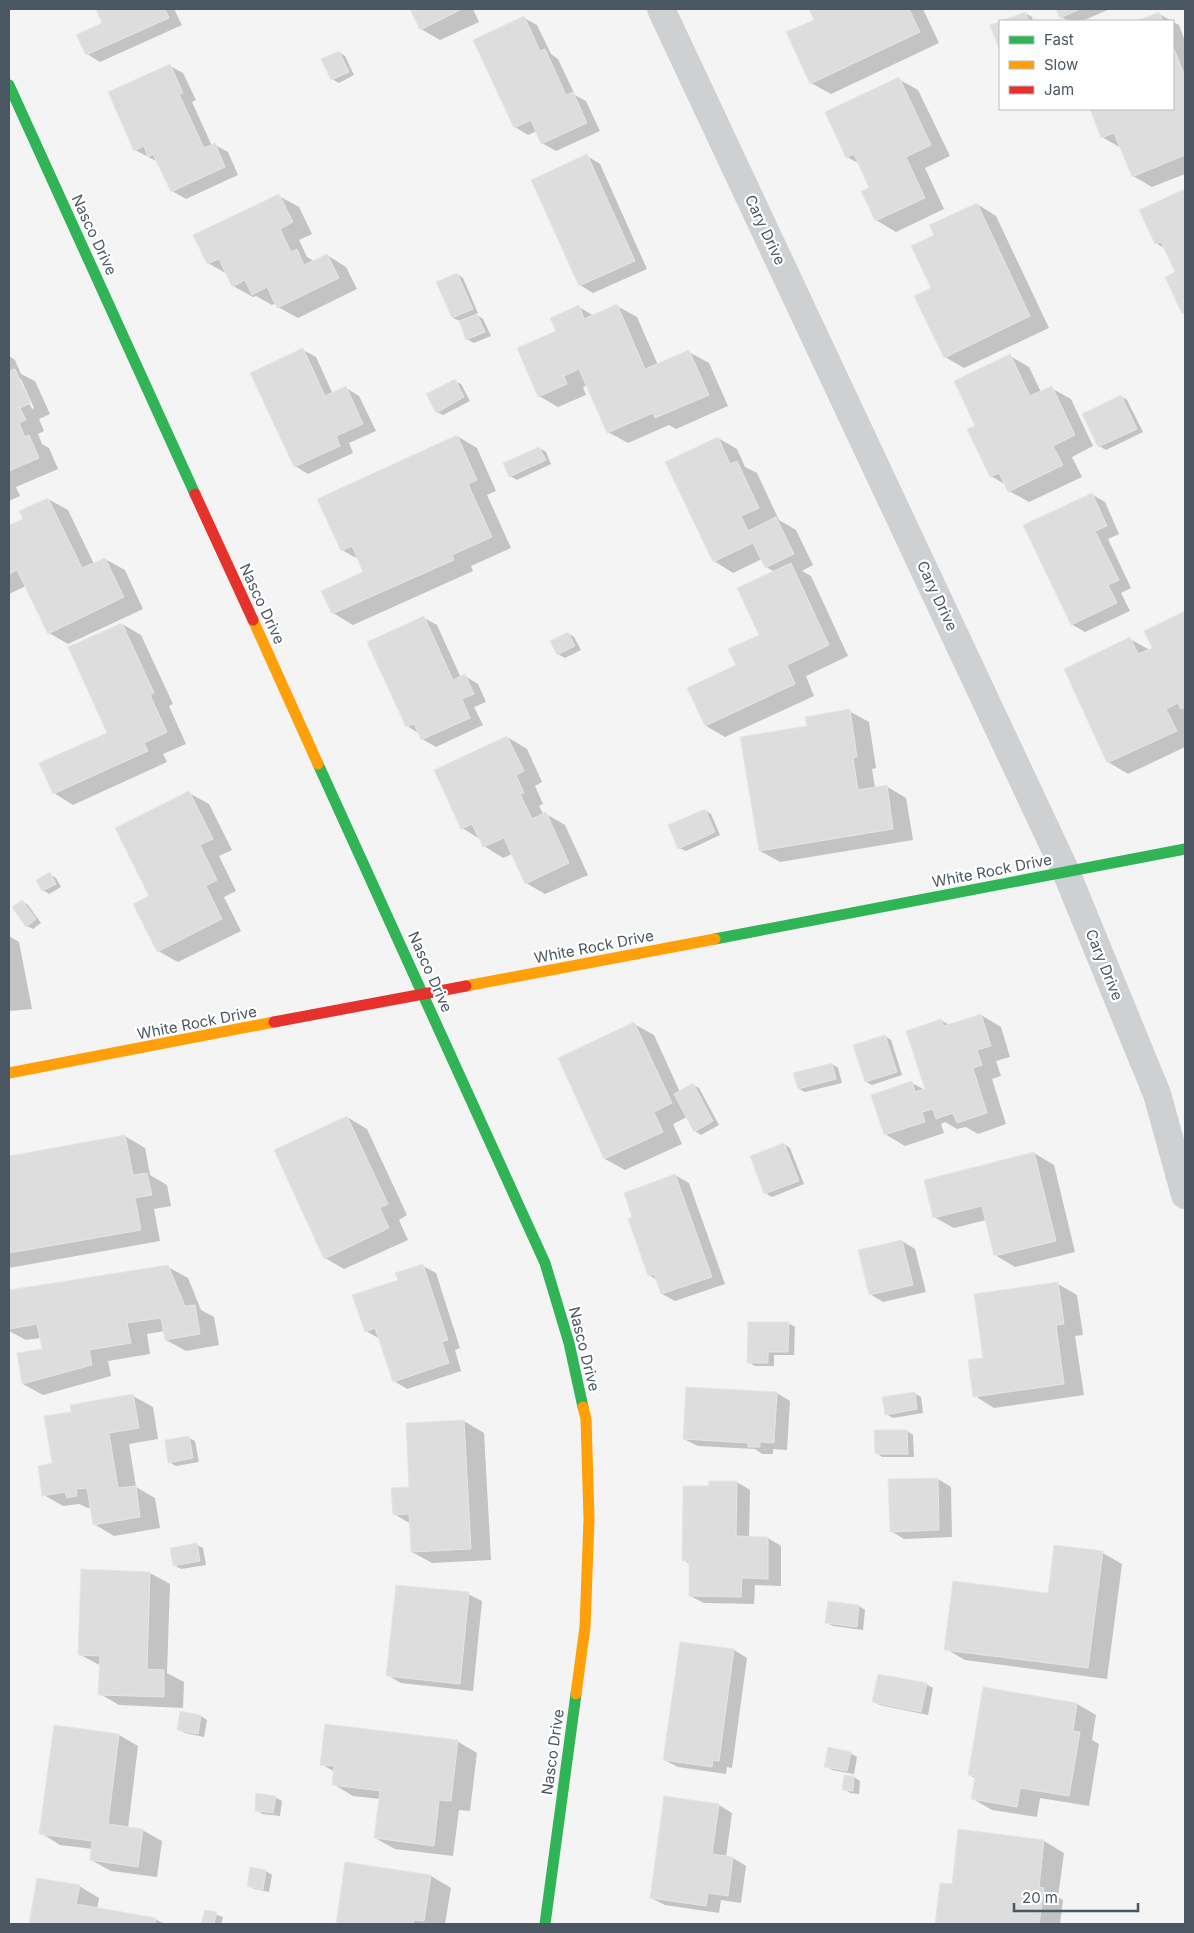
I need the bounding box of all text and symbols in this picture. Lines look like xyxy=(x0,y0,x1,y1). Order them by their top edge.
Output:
legend xyxy=(999,20,1174,110)
text: Fast xyxy=(1044,30,1074,49)
text: Slow xyxy=(1044,55,1078,74)
text: Jam xyxy=(1044,80,1074,99)
street label: Nasco Drive xyxy=(68,192,121,278)
street label: Cary Drive xyxy=(741,192,790,268)
street label: Cary Drive xyxy=(913,558,962,634)
street label: Nasco Drive xyxy=(236,561,289,647)
street label: White Rock Drive xyxy=(930,850,1053,891)
street label: White Rock Drive xyxy=(532,926,655,967)
street label: Cary Drive xyxy=(1082,926,1127,1003)
street label: Nasco Drive xyxy=(404,928,457,1015)
street label: White Rock Drive xyxy=(135,1002,258,1043)
street label: Nasco Drive xyxy=(565,1305,604,1393)
street label: Nasco Drive xyxy=(537,1708,568,1796)
scale bar xyxy=(1014,1880,1138,1912)
text: 20 m xyxy=(1022,1888,1058,1907)

